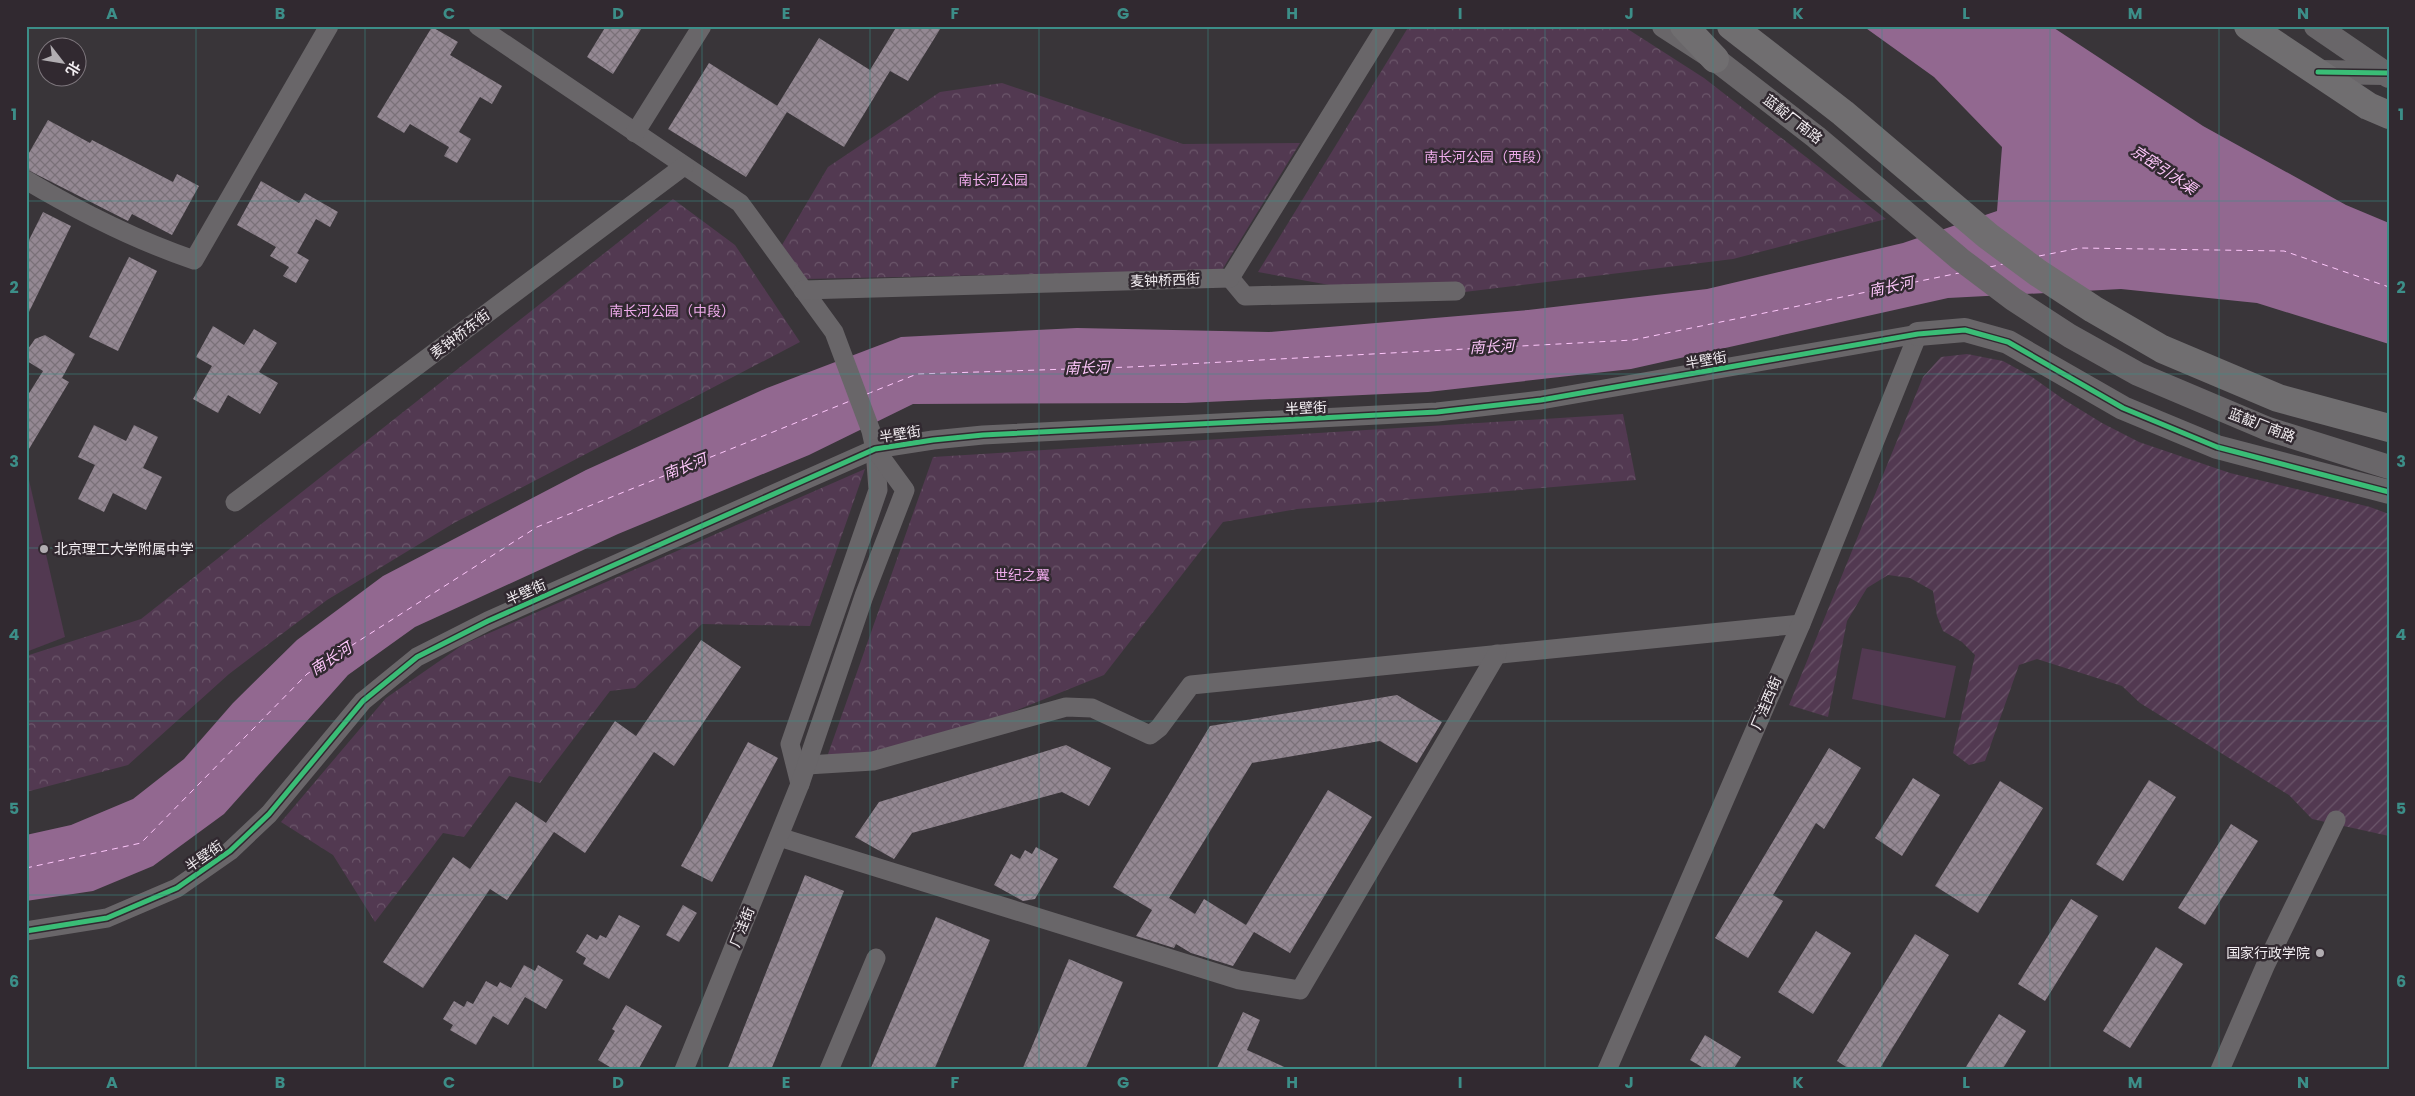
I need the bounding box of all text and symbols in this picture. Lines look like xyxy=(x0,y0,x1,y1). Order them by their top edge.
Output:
text: A xyxy=(106,2,118,25)
text: B xyxy=(275,2,285,25)
text: C xyxy=(443,2,455,25)
text: D xyxy=(612,2,624,25)
text: E xyxy=(782,2,790,25)
text: F xyxy=(951,2,960,25)
text: G xyxy=(1117,2,1129,25)
text: H xyxy=(1286,2,1298,25)
text: I xyxy=(1458,2,1462,25)
text: J xyxy=(1624,2,1634,25)
text: K xyxy=(1792,2,1804,25)
text: L xyxy=(1962,2,1970,25)
text: M xyxy=(2128,2,2142,25)
text: N xyxy=(2297,2,2309,25)
north arrow xyxy=(38,38,88,88)
text: 北 xyxy=(61,58,85,80)
street label: 蓝靛厂南路 xyxy=(1759,90,1827,148)
text: 1 xyxy=(11,103,17,126)
text: 1 xyxy=(2398,103,2404,126)
water label: 京密引水渠 xyxy=(2127,140,2203,200)
park label: 南长河公园（西段） xyxy=(1424,147,1550,167)
park label: 南长河公园 xyxy=(958,170,1028,190)
street label: 麦钟桥西街 xyxy=(1130,269,1200,291)
water label: 南长河 xyxy=(1867,271,1918,301)
text: 2 xyxy=(9,276,19,299)
text: 2 xyxy=(2396,276,2406,299)
park label: 南长河公园（中段） xyxy=(609,301,735,321)
street label: 麦钟桥东街 xyxy=(426,305,494,363)
water label: 南长河 xyxy=(1469,335,1518,358)
street label: 半壁街 xyxy=(1684,347,1728,373)
water label: 南长河 xyxy=(1064,356,1113,379)
street label: 半壁街 xyxy=(1285,397,1327,419)
street label: 蓝靛厂南路 xyxy=(2226,403,2298,447)
street label: 半壁街 xyxy=(878,421,922,447)
water label: 南长河 xyxy=(660,447,712,485)
text: 3 xyxy=(9,450,19,473)
text: 3 xyxy=(2396,450,2406,473)
place label: 北京理工大学附属中学 xyxy=(54,539,194,559)
marker: 北京理工大学附属中学 xyxy=(38,543,50,555)
park label: 世纪之翼 xyxy=(994,565,1050,585)
street label: 半壁街 xyxy=(503,574,549,610)
text: 4 xyxy=(9,623,20,646)
text: 4 xyxy=(2396,623,2407,646)
water label: 南长河 xyxy=(306,636,358,680)
street label: 厂洼西街 xyxy=(1746,673,1786,733)
text: 5 xyxy=(9,797,19,820)
text: 5 xyxy=(2396,797,2406,820)
street label: 半壁街 xyxy=(181,836,227,876)
street label: 厂洼街 xyxy=(725,904,759,950)
place label: 国家行政学院 xyxy=(2226,943,2310,963)
marker: 国家行政学院 xyxy=(2314,947,2326,959)
text: 6 xyxy=(9,970,19,993)
text: 6 xyxy=(2396,970,2406,993)
text: A xyxy=(106,1071,118,1094)
text: B xyxy=(275,1071,285,1094)
text: C xyxy=(443,1071,455,1094)
text: D xyxy=(612,1071,624,1094)
text: E xyxy=(782,1071,790,1094)
text: F xyxy=(951,1071,960,1094)
text: G xyxy=(1117,1071,1129,1094)
text: H xyxy=(1286,1071,1298,1094)
text: I xyxy=(1458,1071,1462,1094)
text: J xyxy=(1624,1071,1634,1094)
text: K xyxy=(1792,1071,1804,1094)
text: L xyxy=(1962,1071,1970,1094)
text: M xyxy=(2128,1071,2142,1094)
text: N xyxy=(2297,1071,2309,1094)

